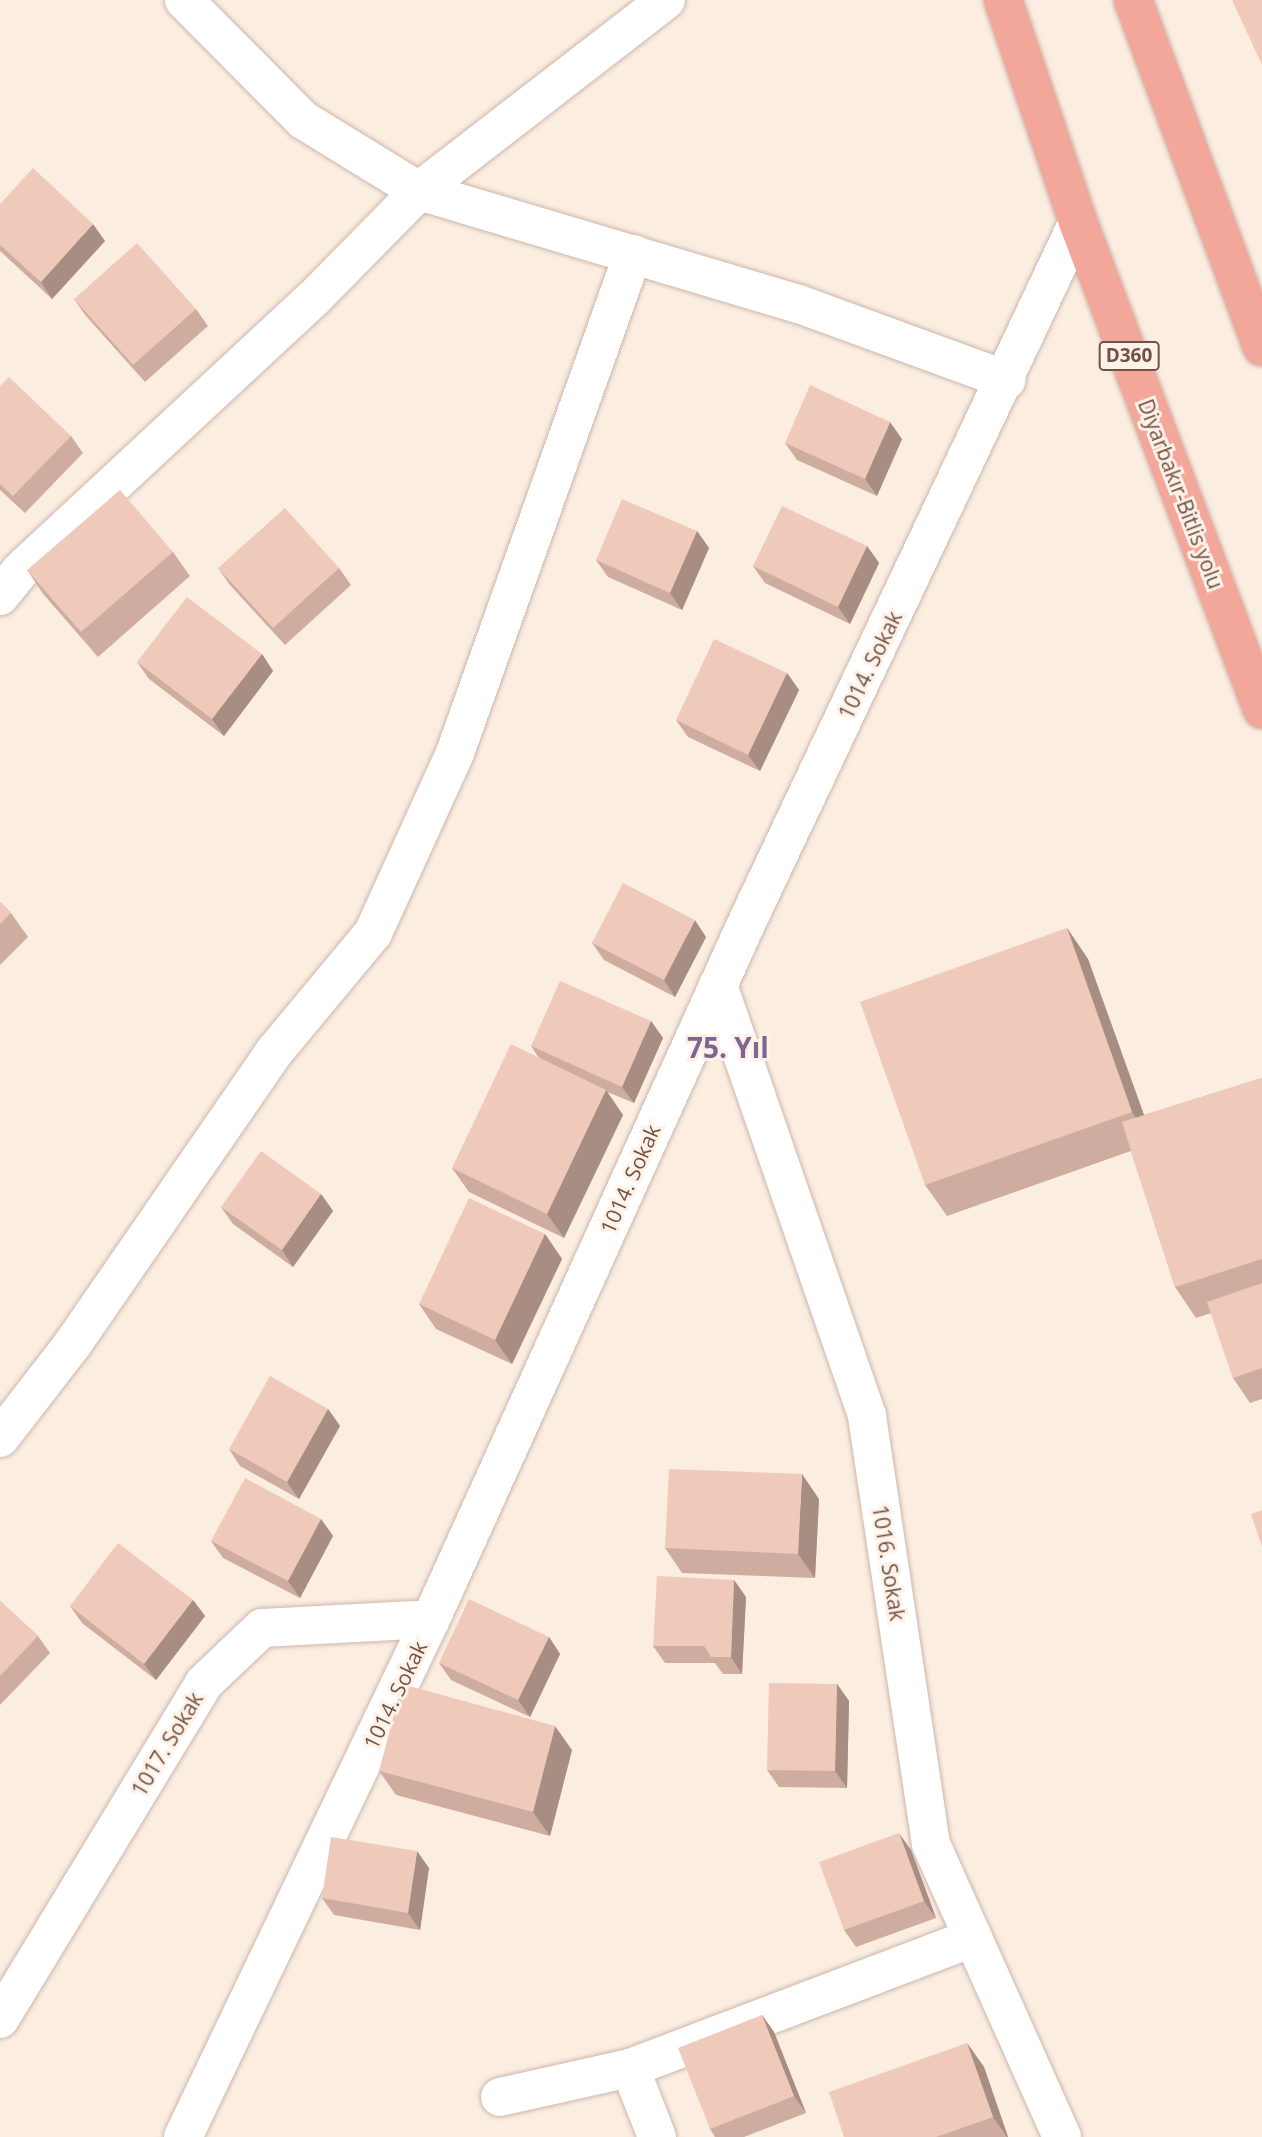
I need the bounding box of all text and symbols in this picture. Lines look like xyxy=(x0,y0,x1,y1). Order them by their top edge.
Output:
road number: D360 xyxy=(1098,340,1160,372)
street label: Diyarbakır-Bitlis yolu xyxy=(1133,396,1229,592)
street label: 1014. Sokak xyxy=(833,607,907,723)
district label: 75. Yıl xyxy=(687,1030,769,1064)
street label: 1014. Sokak xyxy=(595,1120,665,1238)
street label: 1016. Sokak xyxy=(867,1503,911,1623)
street label: 1014. Sokak xyxy=(358,1637,432,1753)
street label: 1017. Sokak xyxy=(126,1687,208,1801)

